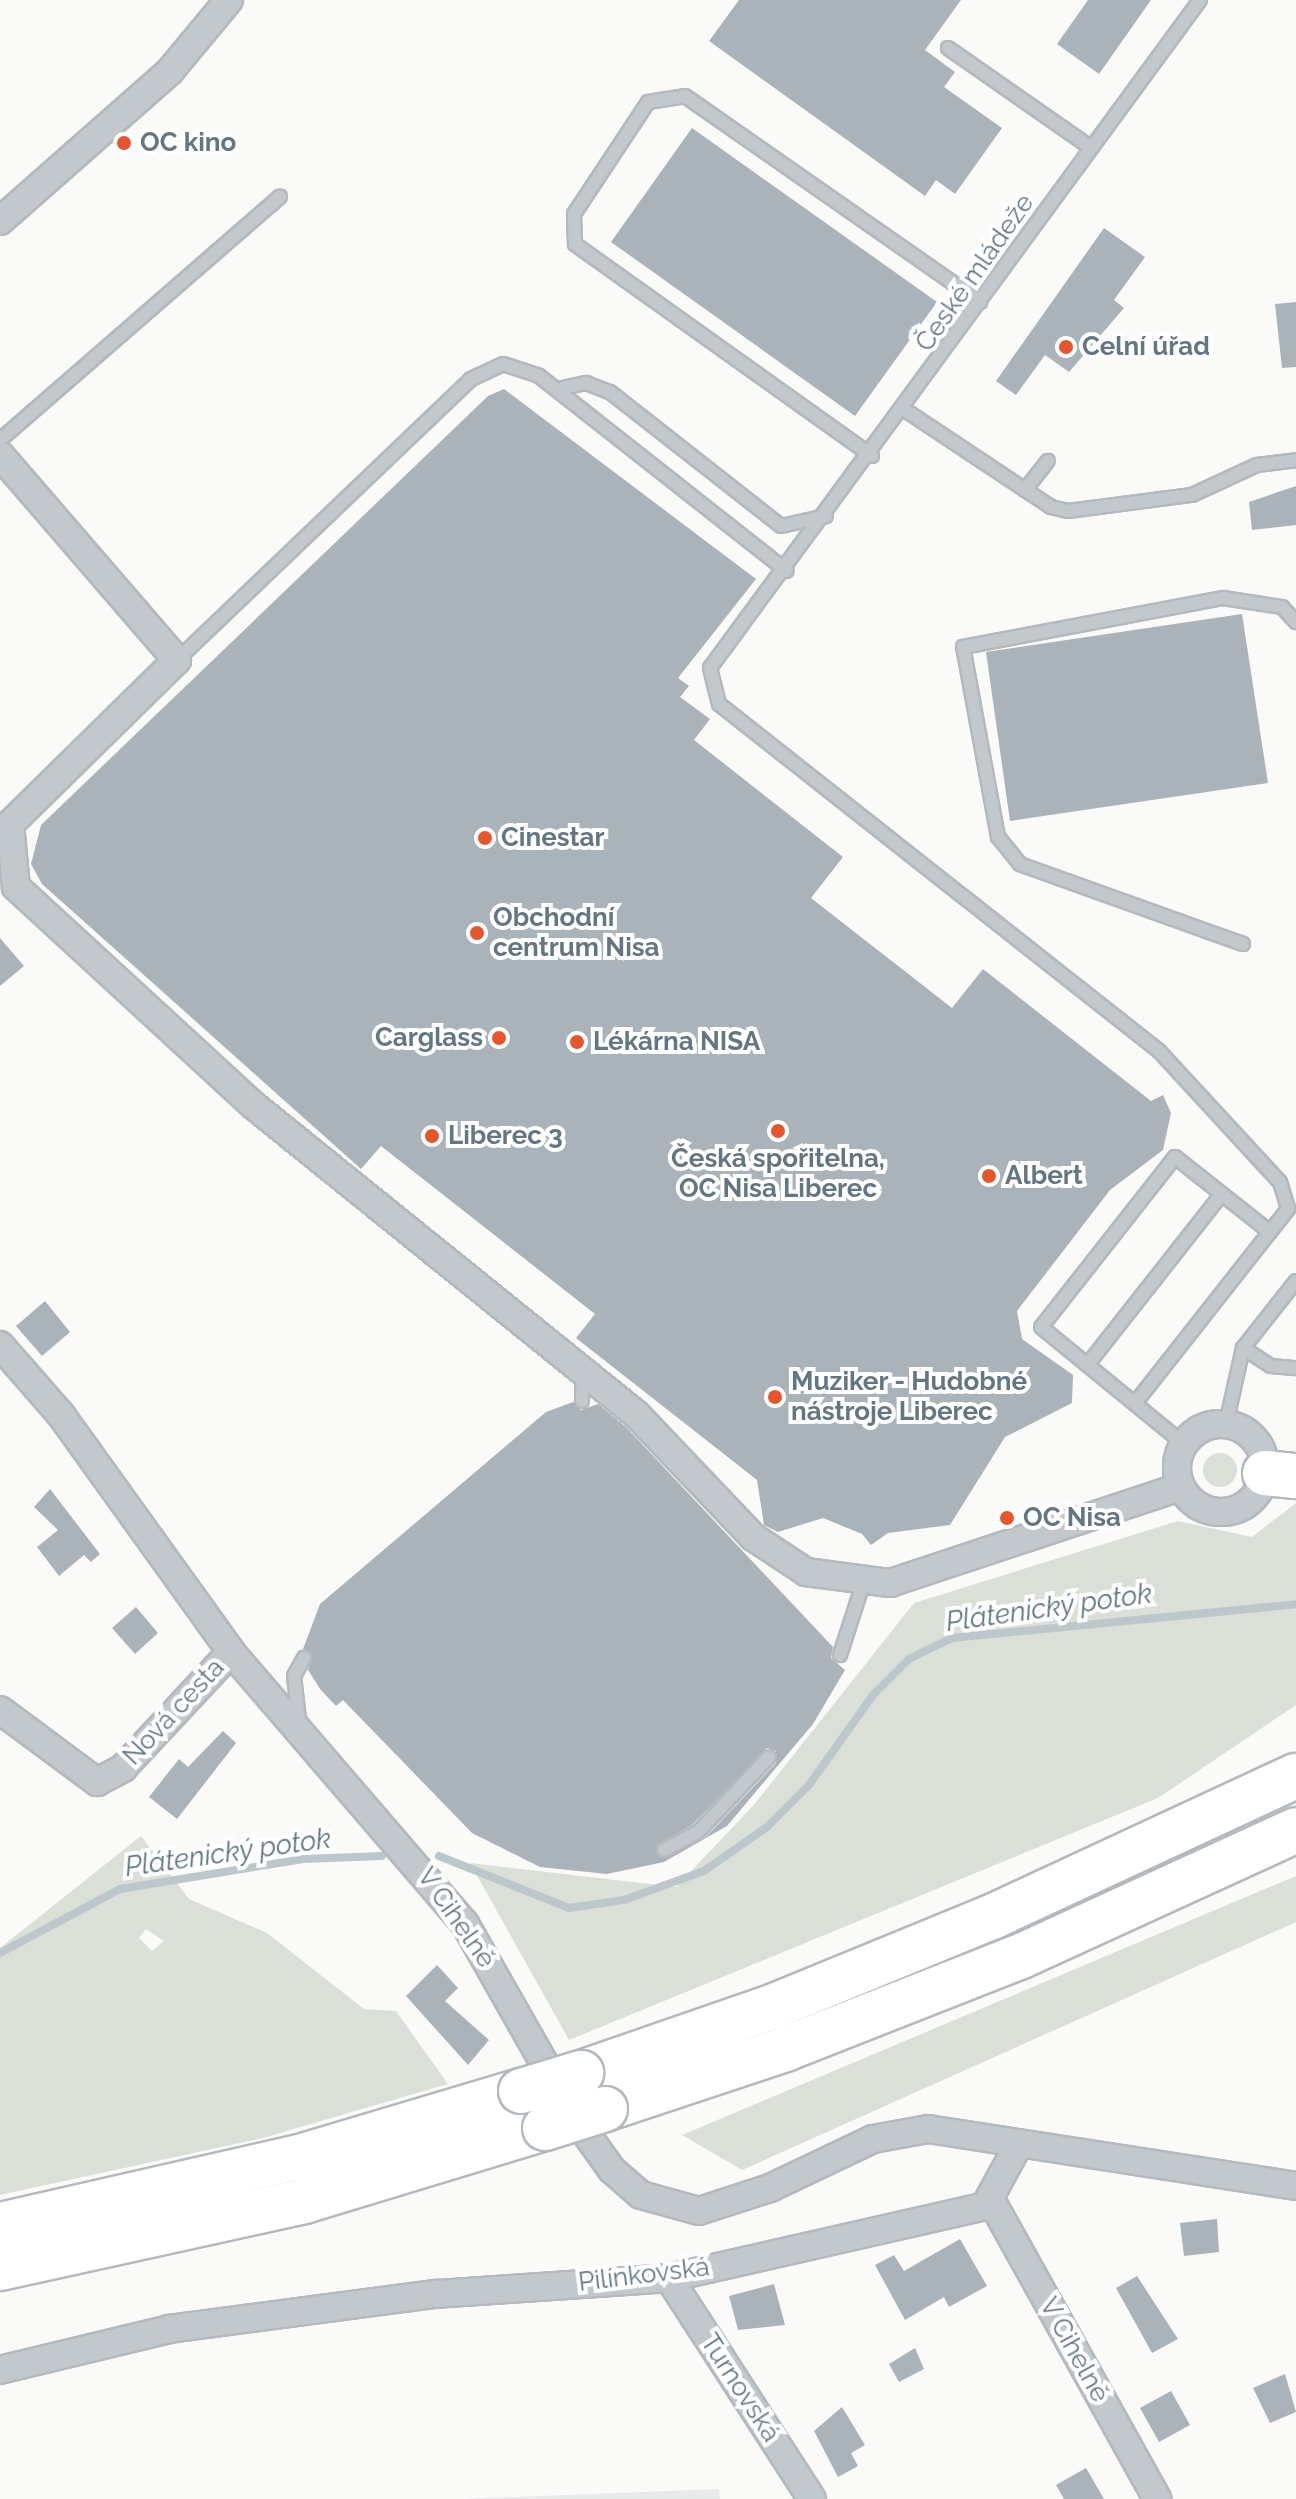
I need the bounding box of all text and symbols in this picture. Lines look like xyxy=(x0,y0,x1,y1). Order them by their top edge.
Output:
place label: OC kino xyxy=(140,127,236,159)
marker: OC kino xyxy=(115,134,133,152)
street label: České mládeže xyxy=(909,188,1041,358)
place label: Celní úřad xyxy=(1082,331,1210,363)
marker: Celní úřad xyxy=(1057,338,1075,356)
place label: Cinestar xyxy=(501,822,604,854)
marker: Cinestar xyxy=(476,829,494,847)
place label: Obchodní centrum Nisa xyxy=(493,902,660,964)
marker: Obchodní centrum Nisa xyxy=(468,924,486,942)
place label: Carglass xyxy=(375,1022,483,1054)
place label: Lékárna NISA xyxy=(593,1026,760,1058)
marker: Carglass xyxy=(490,1029,508,1047)
marker: Lékárna NISA xyxy=(568,1033,586,1051)
place label: Liberec 3 xyxy=(448,1120,563,1152)
marker: Česká spořitelna, OC Nisa Liberec xyxy=(769,1122,787,1140)
marker: Liberec 3 xyxy=(423,1127,441,1145)
place label: Česká spořitelna, OC Nisa Liberec xyxy=(671,1143,885,1204)
place label: Albert xyxy=(1005,1160,1083,1192)
marker: Albert xyxy=(980,1167,998,1185)
place label: Muziker - Hudobné nástroje Liberec xyxy=(791,1366,1028,1428)
marker: Muziker - Hudobné nástroje Liberec xyxy=(766,1388,784,1406)
place label: OC Nisa xyxy=(1023,1502,1121,1534)
marker: OC Nisa xyxy=(998,1509,1016,1527)
water label: Plátenický potok xyxy=(944,1577,1154,1639)
street label: Nová cesta xyxy=(117,1652,231,1772)
water label: Plátenický potok xyxy=(123,1822,333,1884)
street label: V Cihelně xyxy=(410,1862,502,1974)
street label: Pilínkovská xyxy=(577,2251,711,2299)
street label: V Cihelně xyxy=(1032,2292,1116,2408)
street label: Turnovská xyxy=(694,2328,786,2448)

